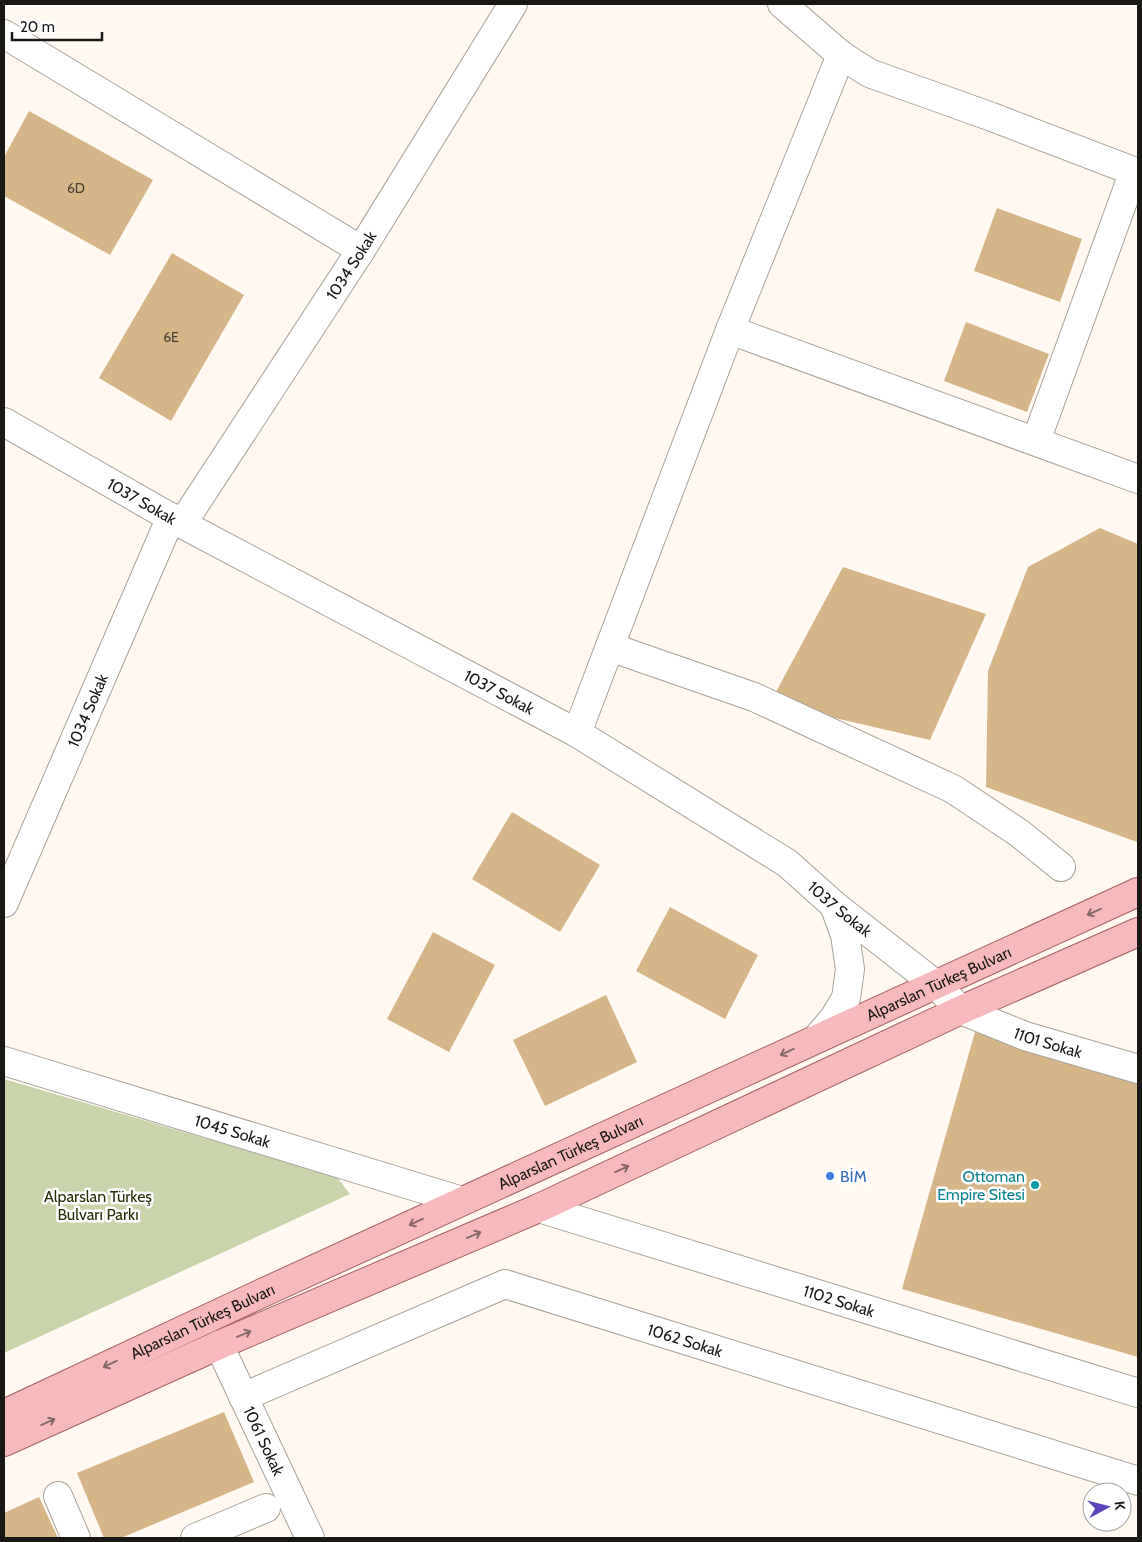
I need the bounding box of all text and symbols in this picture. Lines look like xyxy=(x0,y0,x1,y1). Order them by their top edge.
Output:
scale bar xyxy=(12,10,102,42)
text: 20 m xyxy=(20,18,55,36)
house number: 6D xyxy=(67,179,85,197)
street label: 1034 Sokak xyxy=(322,227,380,303)
house number: 6E xyxy=(163,328,179,346)
street label: 1037 Sokak xyxy=(104,474,181,529)
street label: 1037 Sokak xyxy=(461,665,538,719)
street label: 1034 Sokak xyxy=(63,670,112,750)
street label: 1037 Sokak xyxy=(804,877,876,941)
one-way arrow xyxy=(1087,907,1102,917)
street label: Alparslan Türkeş Bulvarı xyxy=(863,942,1014,1025)
street label: 1101 Sokak xyxy=(1011,1023,1085,1062)
one-way arrow xyxy=(780,1047,795,1057)
street label: 1045 Sokak xyxy=(192,1110,273,1152)
street label: Alparslan Türkeş Bulvarı xyxy=(495,1111,646,1193)
one-way arrow xyxy=(614,1163,629,1173)
place label: BİM xyxy=(840,1167,867,1186)
place label: Ottoman Empire Sitesi xyxy=(937,1167,1025,1204)
marker: BİM xyxy=(824,1170,836,1182)
marker: Ottoman Empire Sitesi xyxy=(1029,1179,1041,1191)
park label: Alparslan Türkeş Bulvarı Parkı xyxy=(44,1187,152,1224)
one-way arrow xyxy=(409,1218,424,1227)
one-way arrow xyxy=(466,1230,481,1240)
street label: Alparslan Türkeş Bulvarı xyxy=(127,1279,277,1363)
street label: 1102 Sokak xyxy=(801,1281,878,1321)
street label: 1062 Sokak xyxy=(645,1319,726,1361)
one-way arrow xyxy=(236,1329,251,1339)
one-way arrow xyxy=(103,1360,118,1369)
street label: 1061 Sokak xyxy=(240,1403,289,1479)
one-way arrow xyxy=(40,1417,55,1426)
north arrow xyxy=(1082,1482,1132,1532)
text: K xyxy=(1110,1500,1129,1511)

